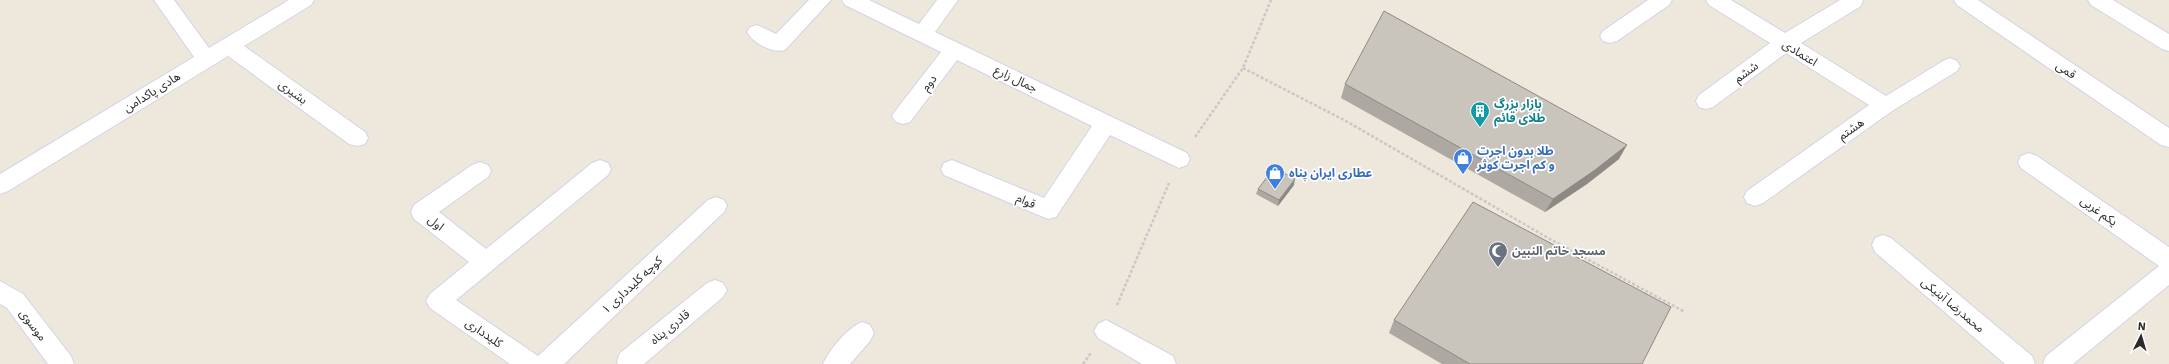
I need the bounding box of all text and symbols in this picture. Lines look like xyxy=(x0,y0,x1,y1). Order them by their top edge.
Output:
street label: اعتمادی xyxy=(1780,36,1821,69)
street label: قمی xyxy=(2053,57,2079,82)
street label: ششم xyxy=(1731,58,1762,87)
street label: جمال زارع xyxy=(991,62,1040,97)
street label: هادی پاکدامن xyxy=(120,68,184,116)
street label: دوم xyxy=(917,71,941,95)
street label: بشیری xyxy=(276,76,311,107)
place label: بازار بزرگ طلای قائم xyxy=(1494,96,1545,127)
building icon: بازار بزرگ طلای قائم xyxy=(1469,100,1491,128)
street label: هشتم xyxy=(1835,114,1868,144)
place label: طلا بدون اجرت و كم اجرت كوثر xyxy=(1476,143,1555,174)
shop icon: طلا بدون اجرت و كم اجرت كوثر xyxy=(1452,147,1474,175)
shop icon: عطاری ایران پناه xyxy=(1264,162,1286,190)
place label: عطاری ایران پناه xyxy=(1289,165,1373,182)
street label: قوام xyxy=(1013,190,1038,213)
street label: یکم غربی xyxy=(2077,192,2121,230)
street label: اول xyxy=(425,212,448,234)
mosque icon: مسجد خاتم النبین xyxy=(1487,240,1509,268)
place label: مسجد خاتم النبین xyxy=(1512,243,1606,260)
street label: کوچه کلیدداری ۱ xyxy=(598,252,667,317)
street label: محمدرضا آبنیکی xyxy=(1919,274,1988,335)
street label: موسوی xyxy=(17,306,50,344)
street label: قادری پناه xyxy=(647,306,693,348)
street label: کلیدداری xyxy=(463,315,507,351)
north arrow xyxy=(2121,316,2161,356)
text: N xyxy=(2137,319,2146,333)

